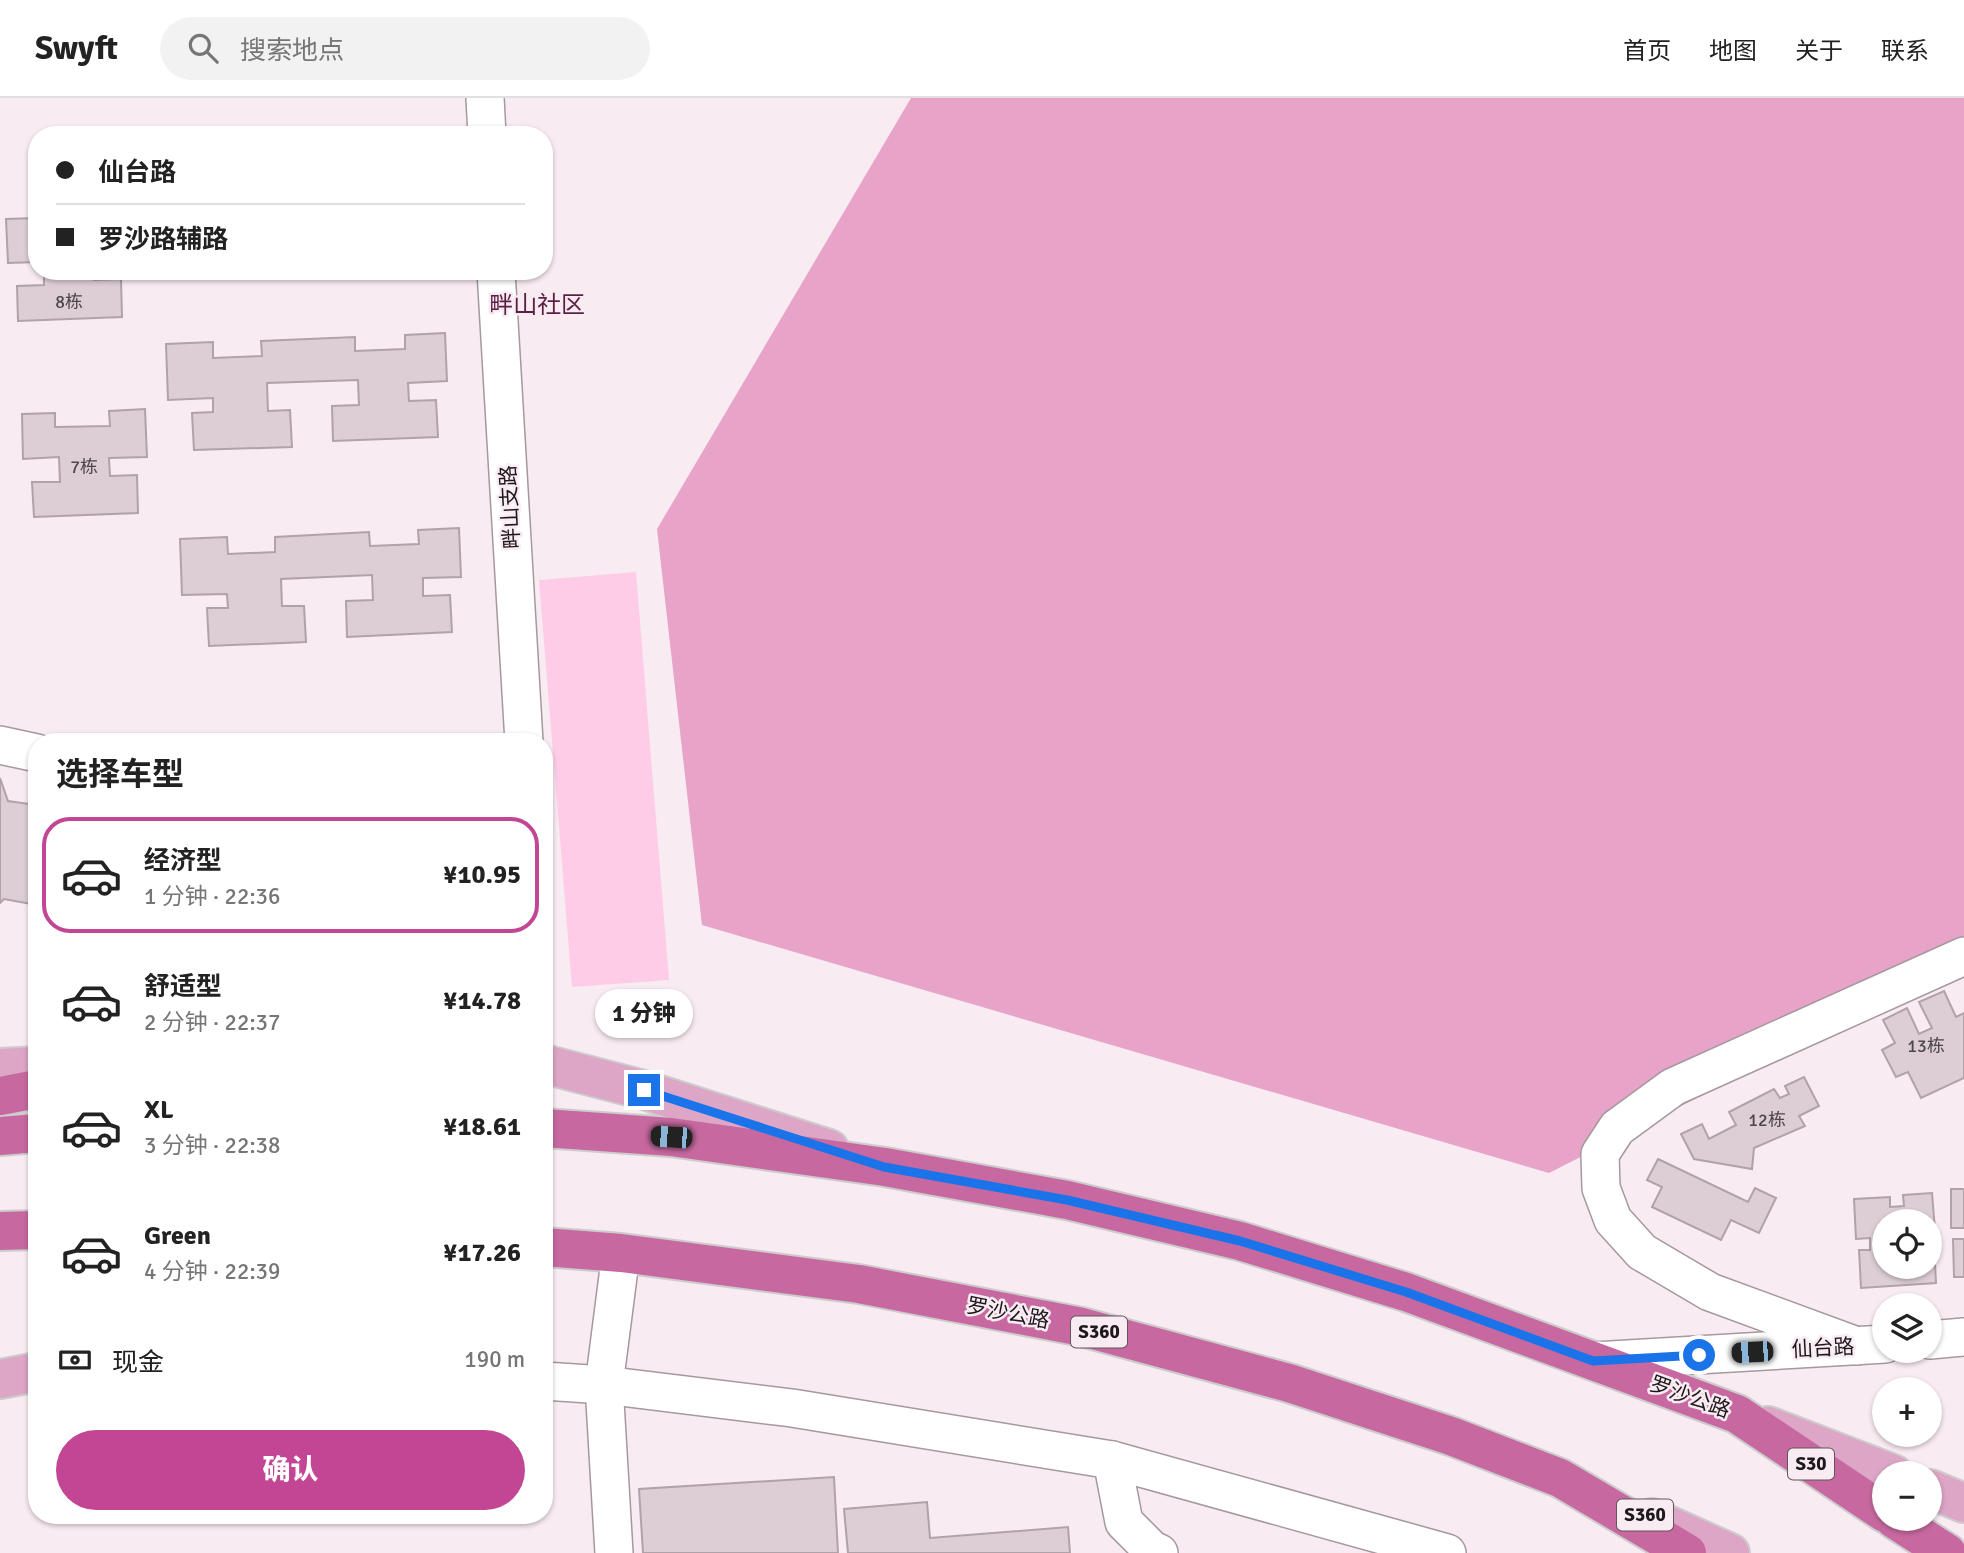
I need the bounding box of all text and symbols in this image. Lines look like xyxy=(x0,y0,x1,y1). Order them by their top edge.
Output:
search box xyxy=(160,17,650,80)
text: Swyft xyxy=(35,28,118,69)
icon: search xyxy=(184,29,222,67)
text: 搜索地点 xyxy=(240,35,344,67)
text: 首页 xyxy=(1623,36,1671,66)
text: 地图 xyxy=(1709,36,1757,66)
text: 关于 xyxy=(1795,36,1843,66)
text: 联系 xyxy=(1881,36,1929,66)
text: 仙台路 xyxy=(98,157,176,189)
text: 罗沙路辅路 xyxy=(98,224,228,256)
district label: 畔山社区 xyxy=(489,290,585,320)
house number: 8栋 xyxy=(55,291,83,313)
house number: 7栋 xyxy=(70,456,98,478)
street label: 畔山支路 xyxy=(495,464,525,550)
text: 选择车型 xyxy=(56,755,184,794)
icon: car xyxy=(60,844,123,907)
text: 经济型 xyxy=(144,845,222,877)
text: ¥10.95 xyxy=(443,859,521,891)
text: 1 分钟 · 22:36 xyxy=(144,882,280,911)
icon: car xyxy=(60,970,123,1033)
text: 舒适型 xyxy=(144,971,222,1003)
text: ¥14.78 xyxy=(443,985,521,1017)
callout: 1 分钟 xyxy=(595,988,693,1038)
text: 1 分钟 xyxy=(612,999,676,1028)
text: 2 分钟 · 22:37 xyxy=(144,1008,280,1037)
house number: 13栋 xyxy=(1907,1035,1945,1057)
route end xyxy=(628,1074,660,1106)
text: XL xyxy=(144,1094,174,1126)
icon: car xyxy=(60,1096,123,1159)
house number: 12栋 xyxy=(1748,1109,1786,1131)
text: ¥18.61 xyxy=(443,1111,521,1143)
car xyxy=(650,1125,693,1149)
text: 3 分钟 · 22:38 xyxy=(144,1131,280,1160)
map controls xyxy=(1872,1209,1942,1531)
button: locate xyxy=(1872,1209,1942,1279)
text: Green xyxy=(144,1220,211,1252)
icon: car xyxy=(60,1222,123,1285)
text: ¥17.26 xyxy=(443,1237,521,1269)
text: 4 分钟 · 22:39 xyxy=(144,1257,280,1286)
street label: 罗沙公路 xyxy=(964,1292,1052,1334)
button: layers xyxy=(1872,1293,1942,1363)
road number: S360 xyxy=(1071,1316,1127,1348)
street label: 仙台路 xyxy=(1791,1333,1855,1363)
route start xyxy=(1683,1339,1715,1371)
car xyxy=(1731,1340,1774,1364)
icon: cash xyxy=(56,1341,94,1379)
text: 190 m xyxy=(464,1345,525,1374)
text: 现金 xyxy=(112,1347,164,1379)
street label: 罗沙公路 xyxy=(1646,1370,1734,1424)
button: + xyxy=(1872,1377,1942,1447)
button: 确认 xyxy=(56,1430,525,1510)
road number: S30 xyxy=(1788,1448,1834,1480)
button: − xyxy=(1872,1461,1942,1531)
road number: S360 xyxy=(1617,1499,1673,1530)

